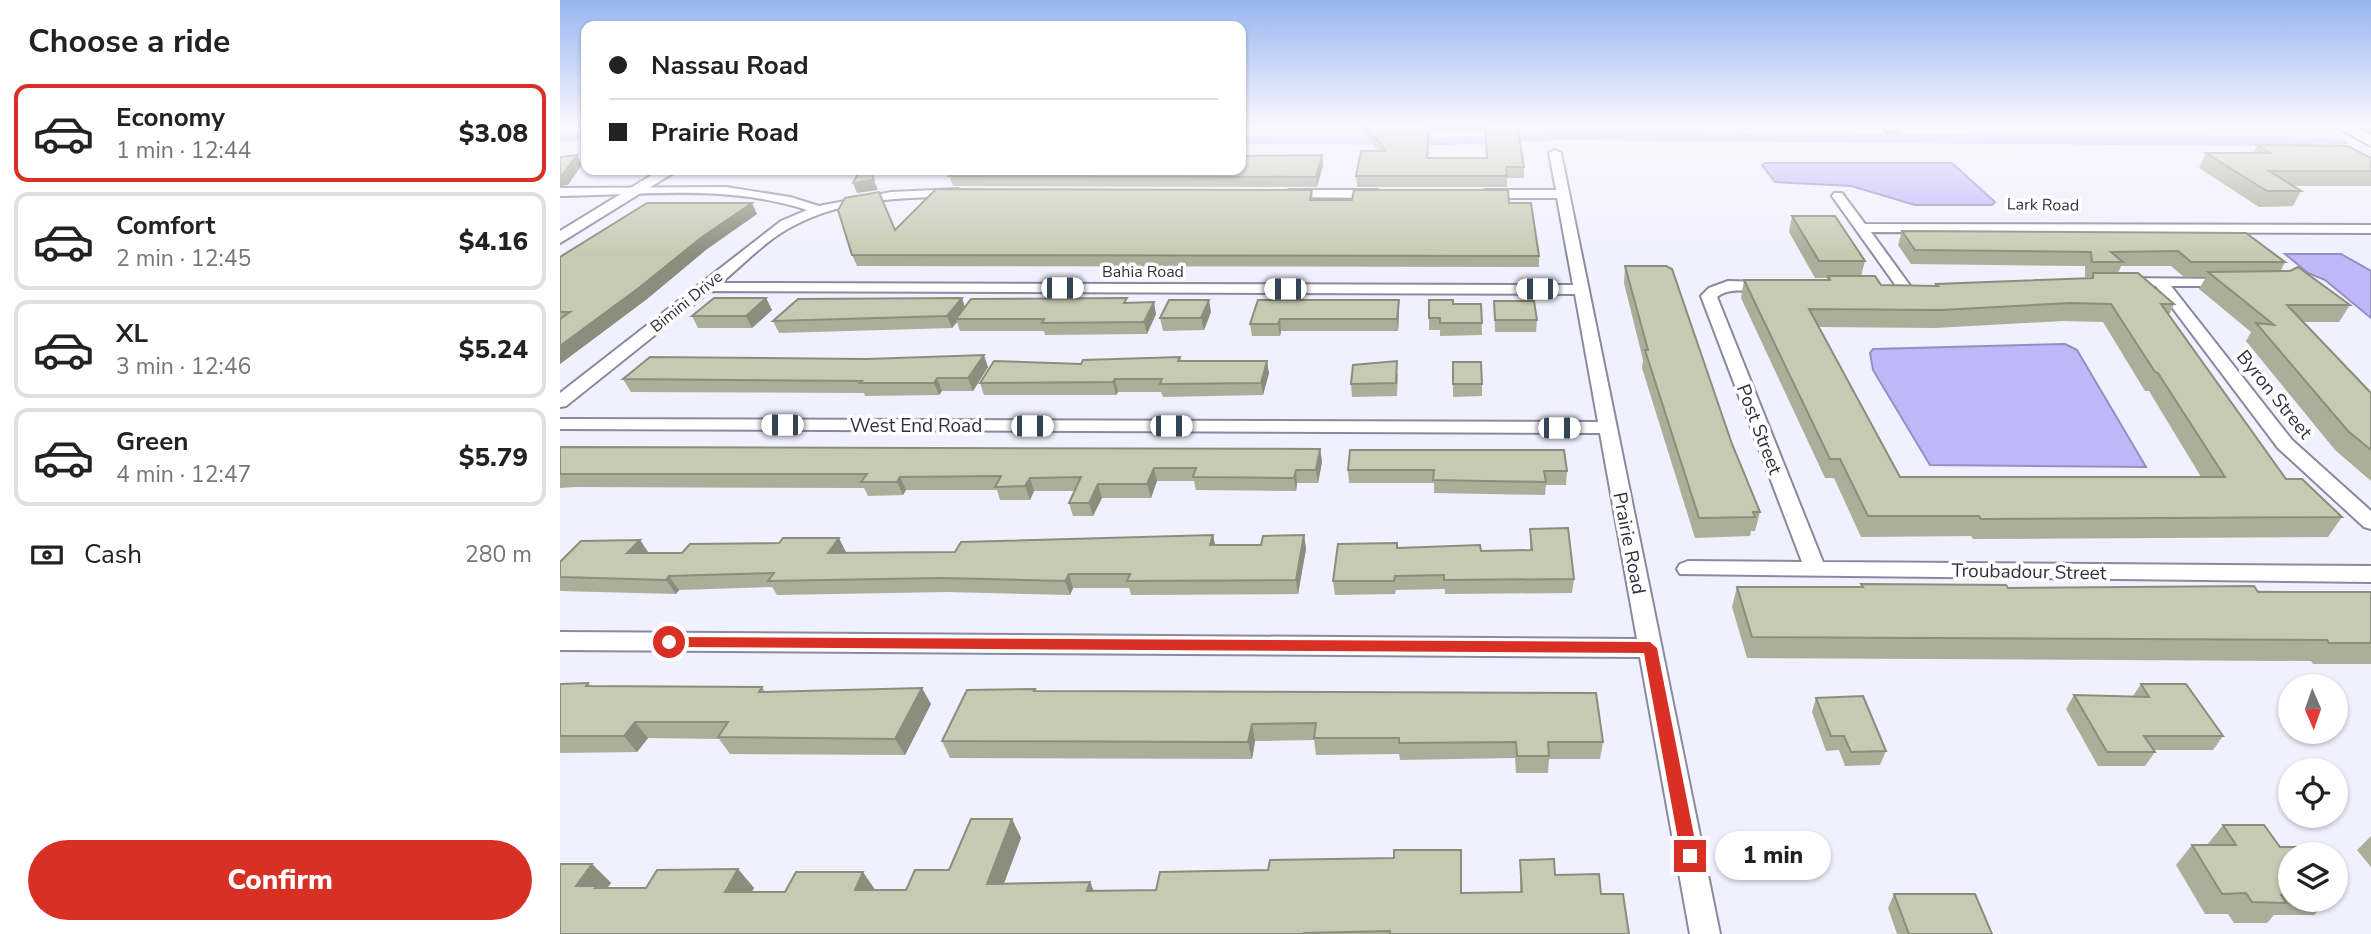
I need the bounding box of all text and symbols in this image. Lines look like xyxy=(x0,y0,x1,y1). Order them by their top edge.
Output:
text: Choose a ride xyxy=(28,20,230,63)
text: Nassau Road xyxy=(651,48,809,83)
text: Economy xyxy=(116,100,225,135)
icon: car xyxy=(32,102,95,165)
text: Prairie Road xyxy=(651,115,799,150)
text: $3.08 xyxy=(459,116,528,151)
text: 1 min · 12:44 xyxy=(116,135,251,166)
street label: Lark Road xyxy=(2007,193,2079,217)
text: Comfort xyxy=(116,208,216,243)
icon: car xyxy=(32,210,95,273)
text: $4.16 xyxy=(459,224,528,259)
text: 2 min · 12:45 xyxy=(116,243,251,274)
street label: Bahia Road xyxy=(1102,261,1184,283)
street label: Bimini Drive xyxy=(646,266,727,338)
car xyxy=(1042,278,1084,299)
car xyxy=(1265,279,1307,300)
car xyxy=(1517,279,1559,300)
text: XL xyxy=(116,316,148,351)
icon: car xyxy=(32,318,95,381)
text: $5.24 xyxy=(459,332,528,367)
street label: Byron Street xyxy=(2230,345,2318,445)
text: 3 min · 12:46 xyxy=(116,351,251,382)
street label: Post Street xyxy=(1730,381,1788,478)
street label: West End Road xyxy=(850,413,982,439)
car xyxy=(762,415,804,436)
car xyxy=(1012,416,1054,437)
car xyxy=(1151,416,1193,437)
car xyxy=(1539,418,1581,439)
text: Green xyxy=(116,424,189,459)
icon: car xyxy=(32,426,95,489)
text: $5.79 xyxy=(459,440,528,475)
text: 4 min · 12:47 xyxy=(116,459,251,490)
street label: Prairie Road xyxy=(1606,490,1652,596)
icon: cash xyxy=(28,536,66,574)
text: Cash xyxy=(84,537,142,572)
text: 280 m xyxy=(465,539,532,570)
street label: Troubadour Street xyxy=(1951,558,2107,586)
route start xyxy=(653,626,685,658)
north arrow xyxy=(2278,674,2348,744)
map controls xyxy=(2278,674,2348,912)
button: locate xyxy=(2278,758,2348,828)
callout: 1 min xyxy=(1714,832,1830,880)
button: Confirm xyxy=(28,840,532,920)
route end xyxy=(1674,840,1706,872)
text: 1 min xyxy=(1743,840,1803,871)
button: layers xyxy=(2278,842,2348,912)

